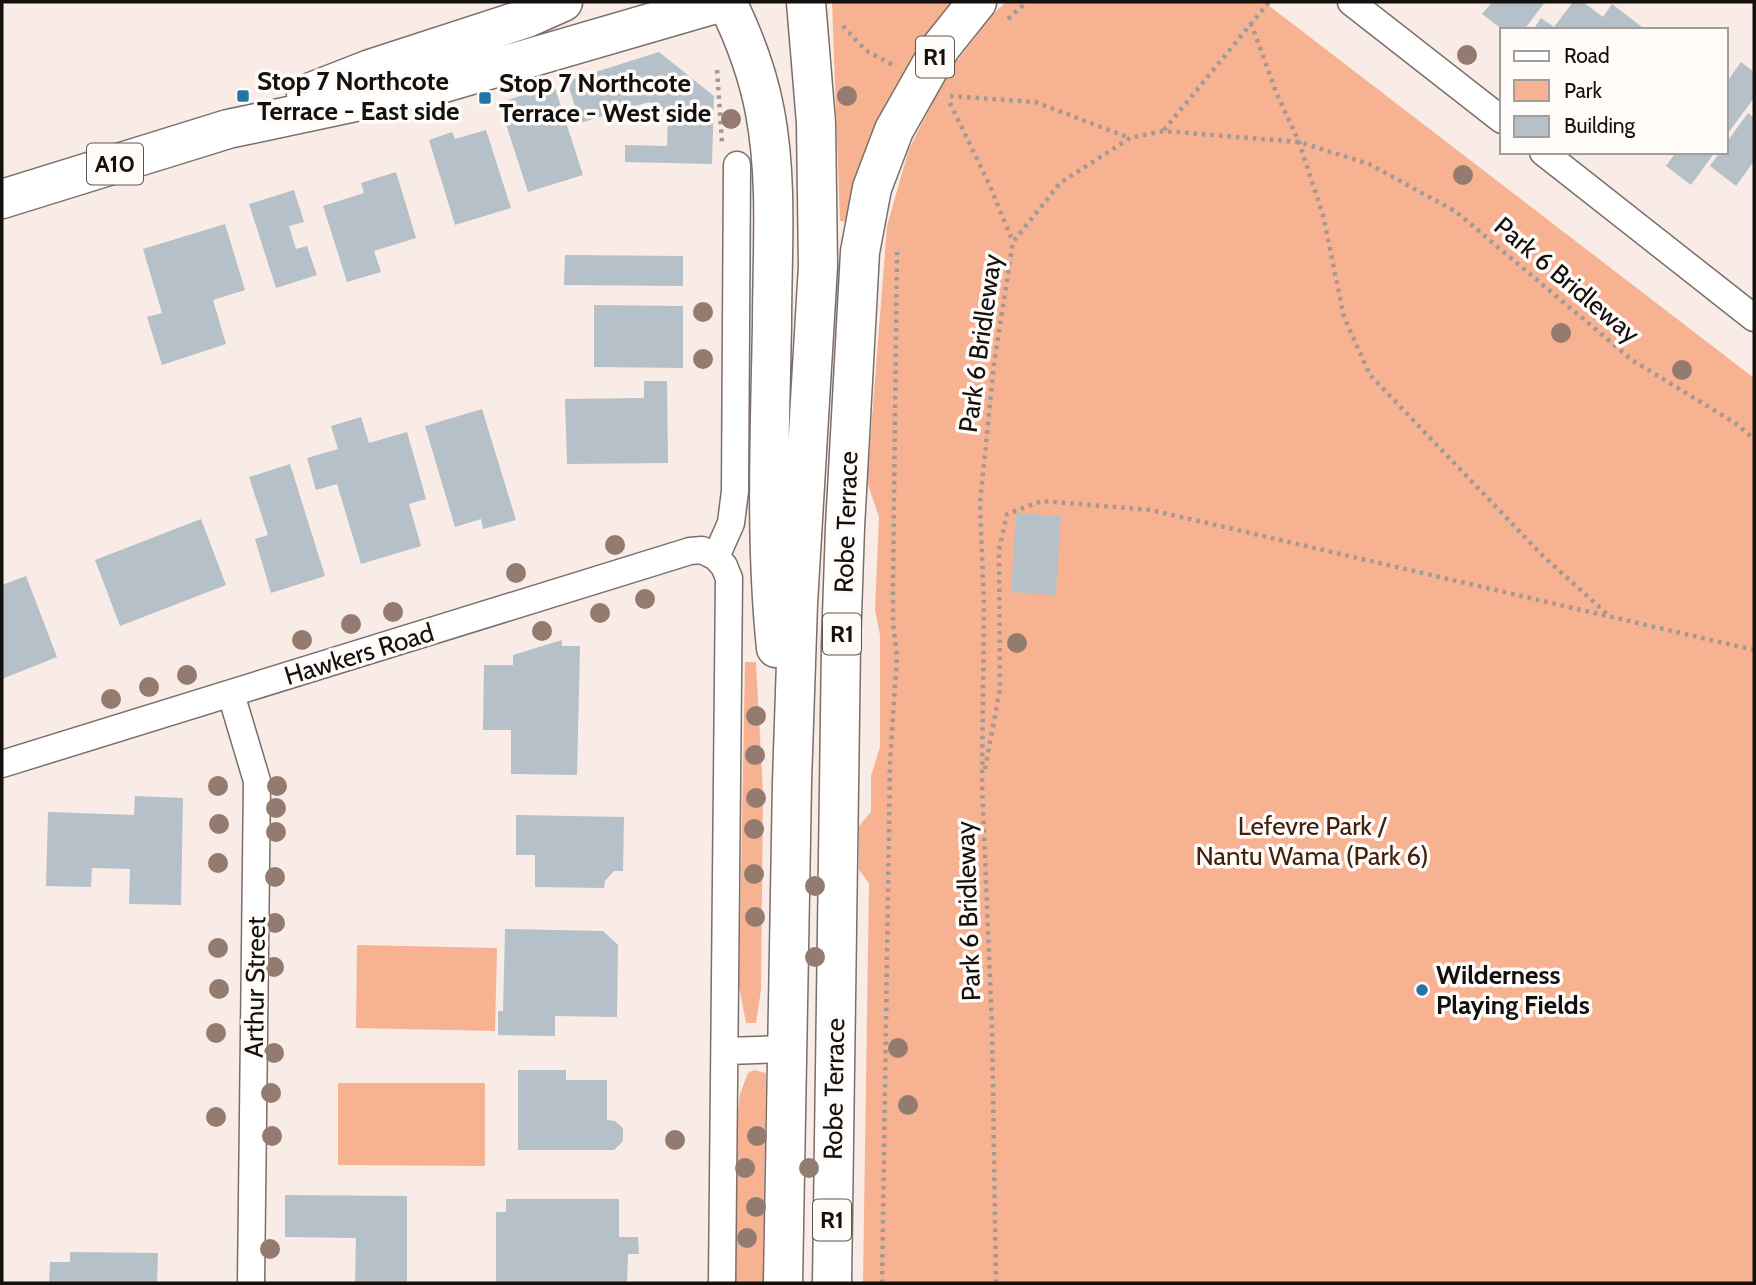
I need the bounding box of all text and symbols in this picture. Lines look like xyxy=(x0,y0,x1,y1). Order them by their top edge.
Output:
legend xyxy=(1500,28,1728,154)
road number: R1 xyxy=(916,36,954,78)
text: Road xyxy=(1564,43,1610,68)
place label: Stop 7 Northcote Terrace - East side xyxy=(257,65,460,127)
place label: Stop 7 Northcote Terrace - West side xyxy=(499,67,711,129)
text: Park xyxy=(1564,78,1602,103)
marker: Stop 7 Northcote Terrace - East side xyxy=(235,88,251,104)
marker: Stop 7 Northcote Terrace - West side xyxy=(477,90,493,106)
text: Building xyxy=(1564,113,1636,138)
road number: A10 xyxy=(87,144,143,184)
street label: Park 6 Bridleway xyxy=(1488,210,1646,350)
street label: Park 6 Bridleway xyxy=(952,252,1008,434)
street label: Robe Terrace xyxy=(828,451,864,593)
road number: R1 xyxy=(823,614,861,654)
street label: Hawkers Road xyxy=(280,616,438,692)
park label: Lefevre Park / Nantu Wama (Park 6) xyxy=(1195,810,1429,872)
street label: Park 6 Bridleway xyxy=(949,820,987,1002)
street label: Arthur Street xyxy=(238,916,272,1058)
place label: Wilderness Playing Fields xyxy=(1436,959,1590,1021)
marker: Wilderness Playing Fields xyxy=(1414,982,1430,998)
street label: Robe Terrace xyxy=(817,1018,851,1160)
road number: R1 xyxy=(813,1200,851,1240)

